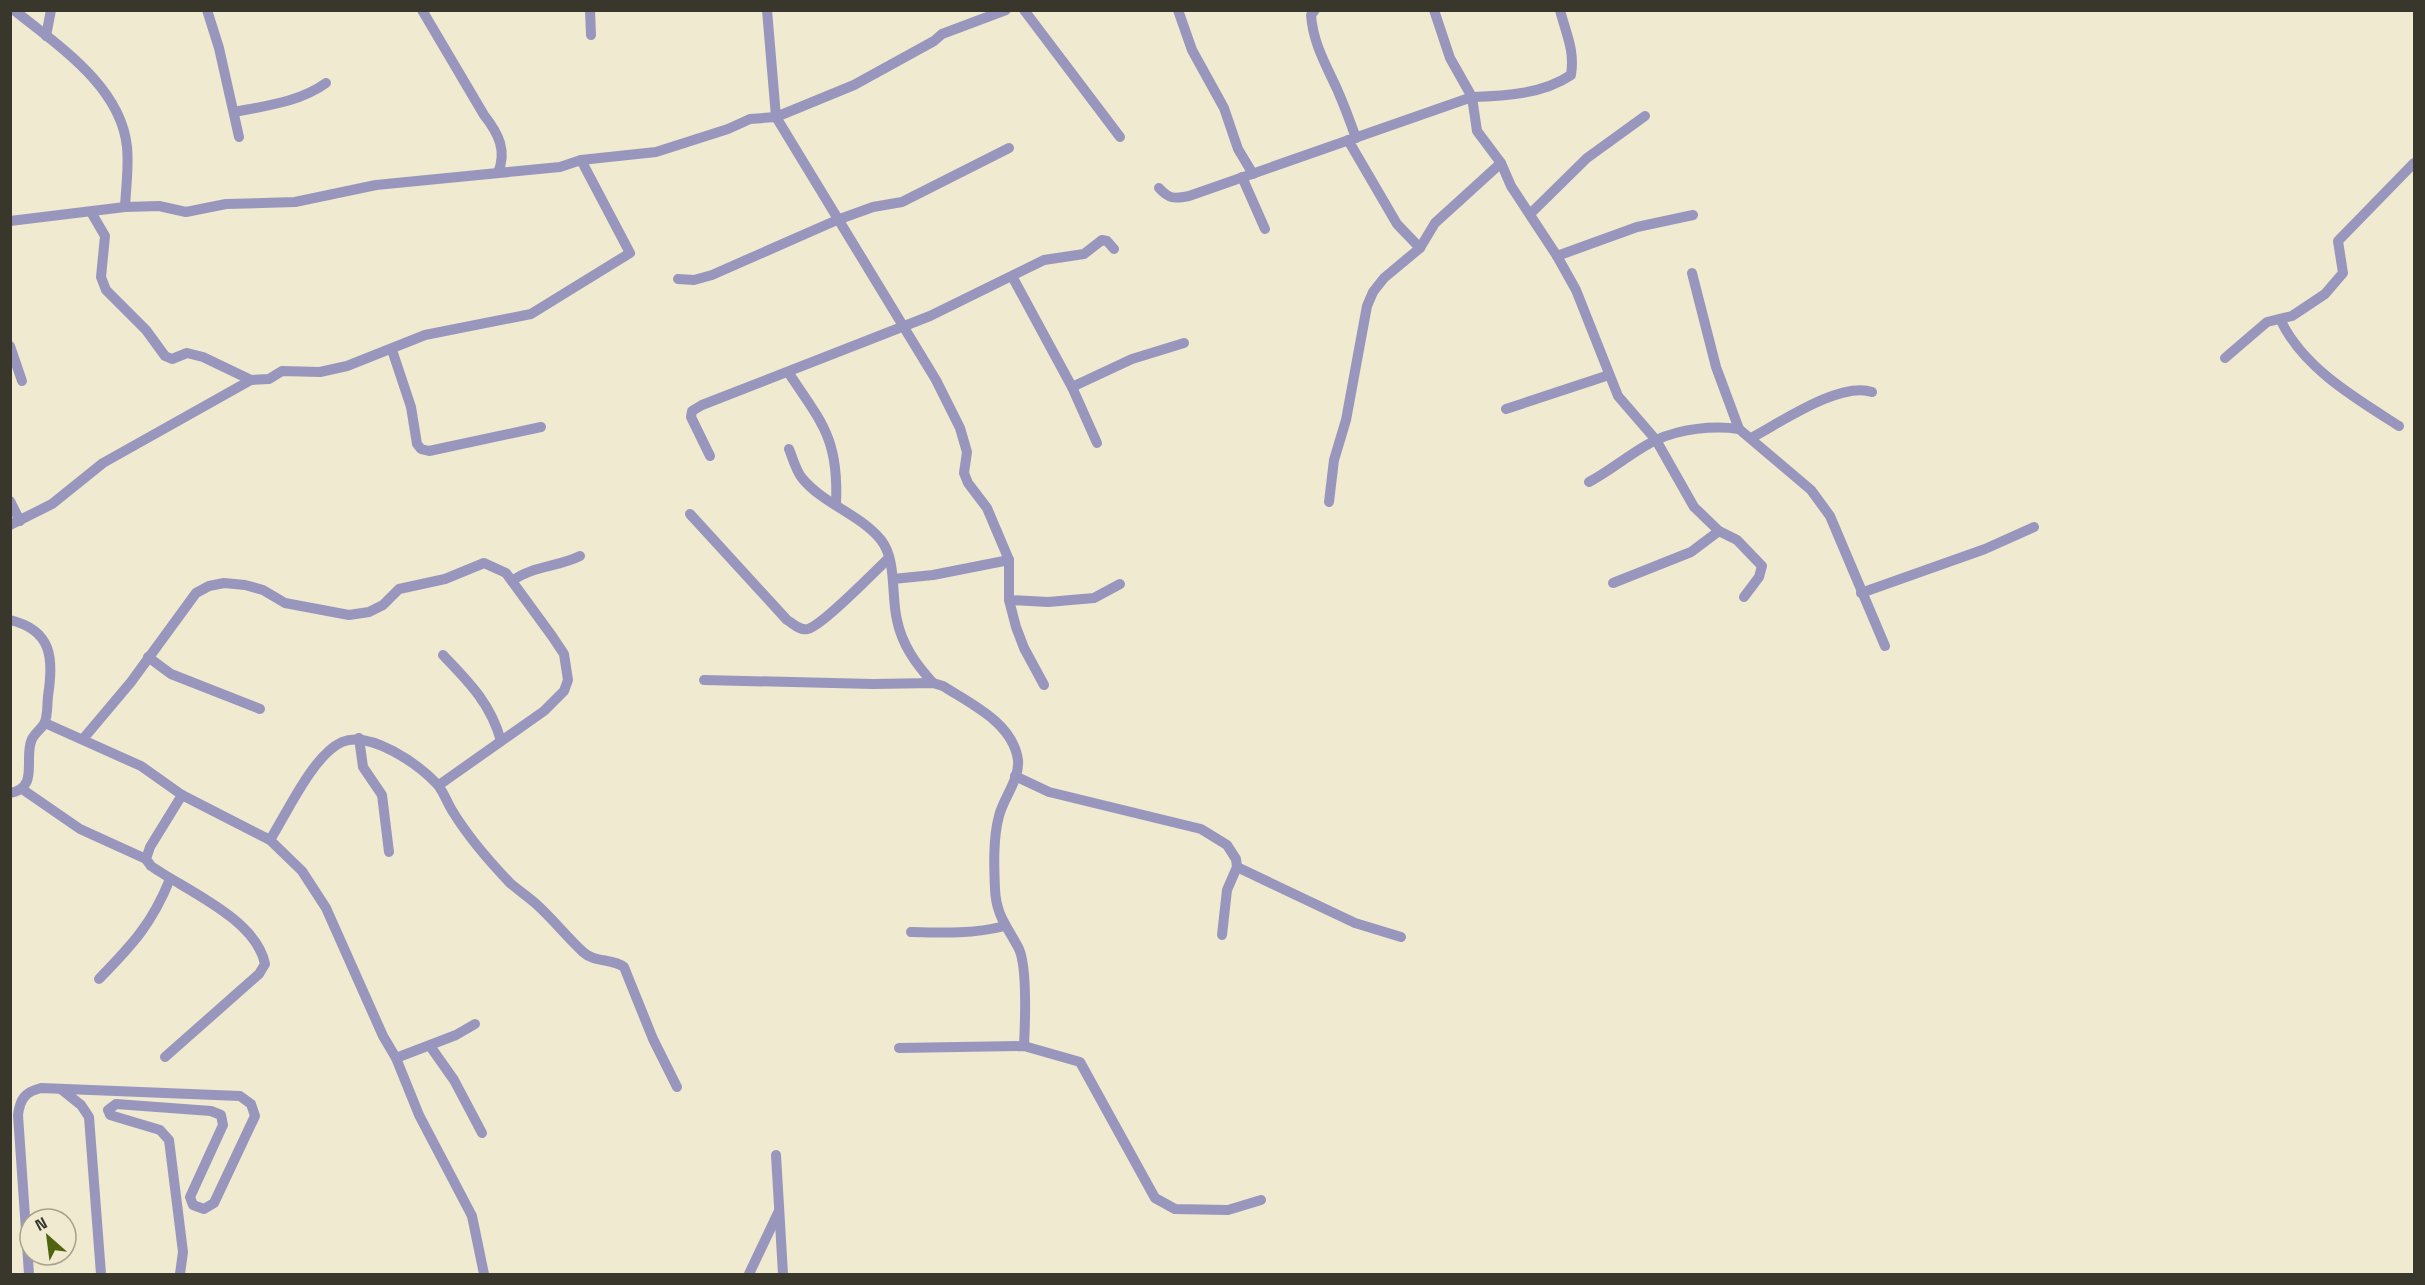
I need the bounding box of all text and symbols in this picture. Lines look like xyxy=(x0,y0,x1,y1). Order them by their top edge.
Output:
north arrow xyxy=(18,1207,78,1267)
text: N xyxy=(32,1212,51,1236)

